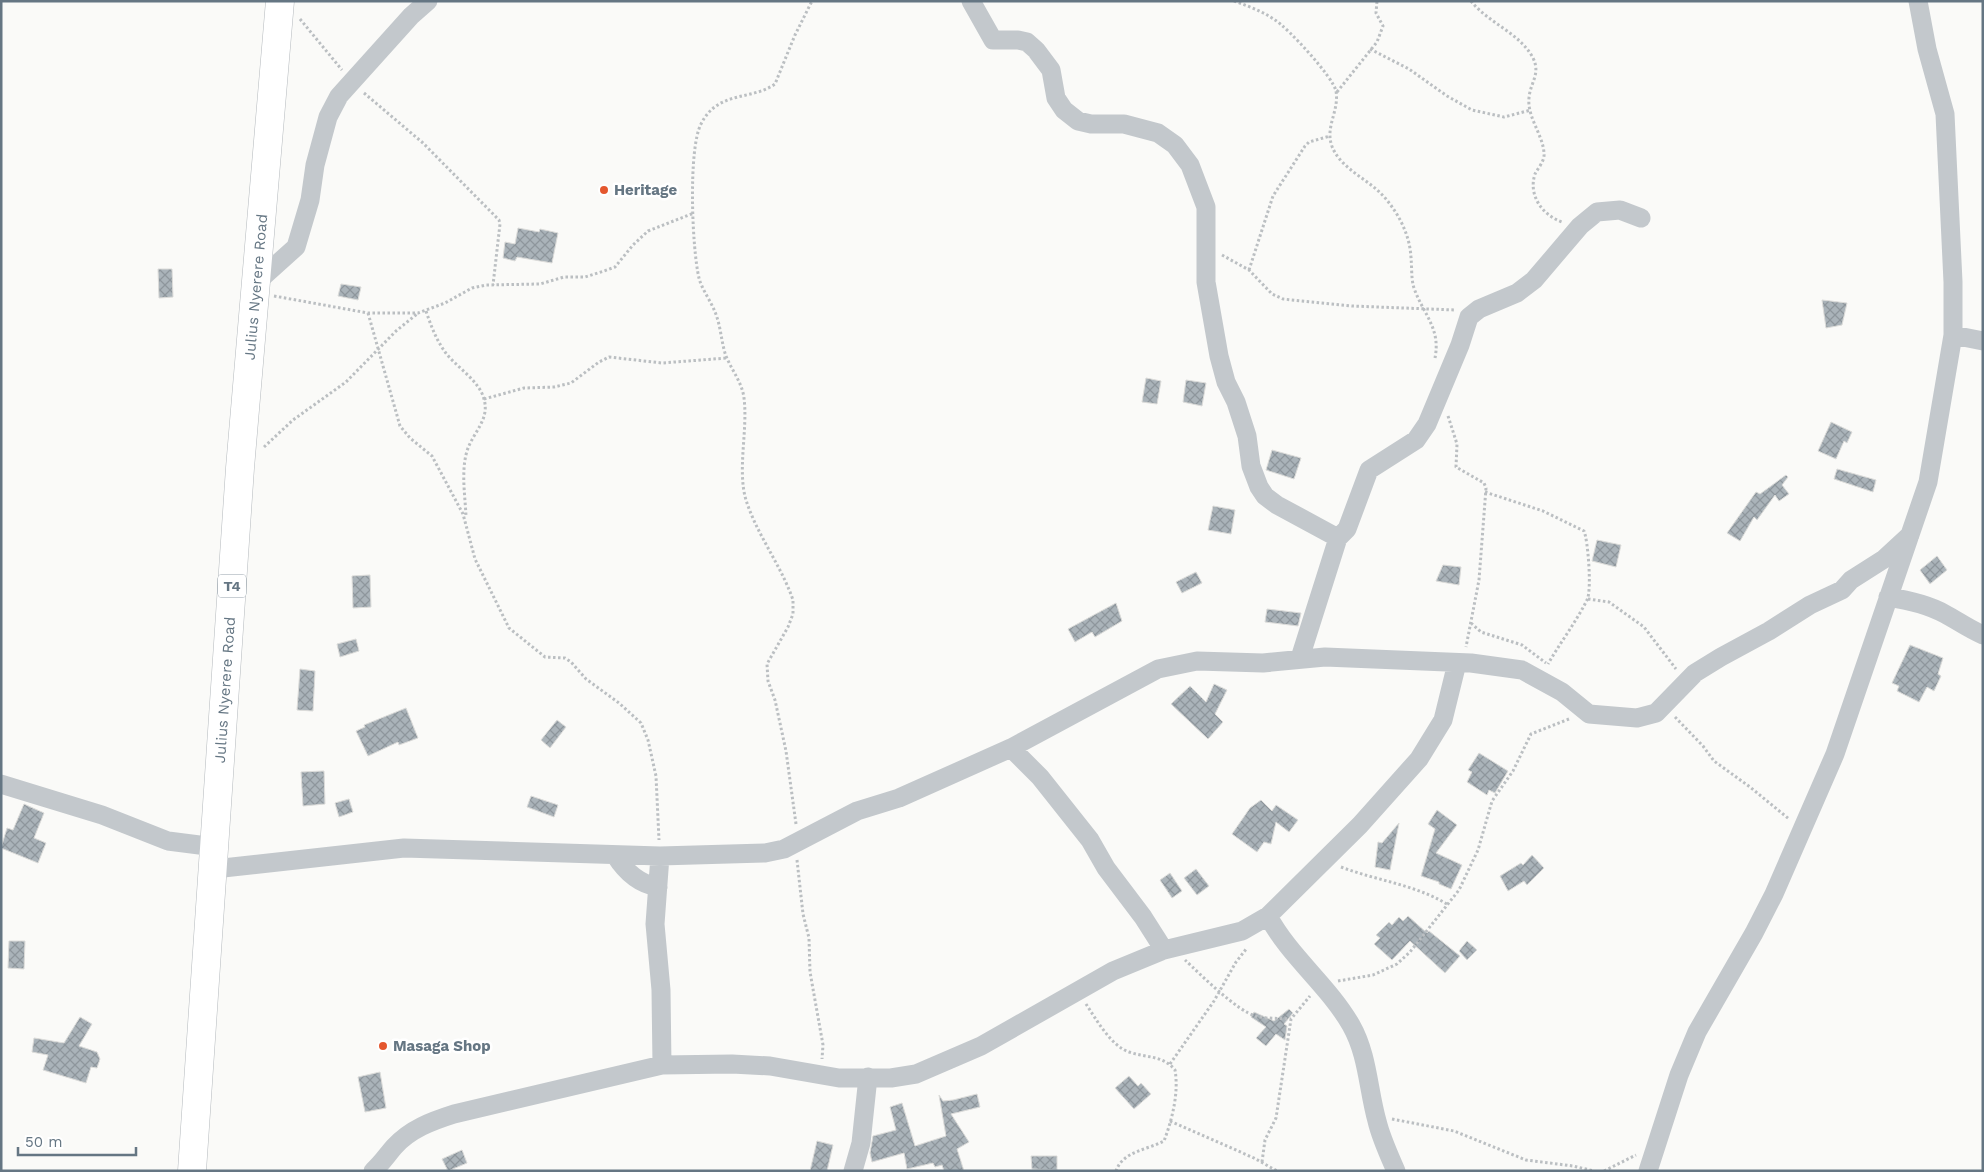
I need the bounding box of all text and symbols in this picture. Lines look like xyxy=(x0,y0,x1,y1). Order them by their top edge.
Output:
place label: Heritage xyxy=(614,181,677,199)
marker: Heritage xyxy=(598,184,610,196)
street label: Julius Nyerere Road xyxy=(241,213,271,361)
road number: T4 xyxy=(218,574,246,598)
street label: Julius Nyerere Road xyxy=(211,616,239,764)
place label: Masaga Shop xyxy=(393,1037,491,1055)
marker: Masaga Shop xyxy=(377,1040,389,1052)
scale bar xyxy=(18,1124,135,1156)
text: 50 m xyxy=(25,1133,62,1151)

